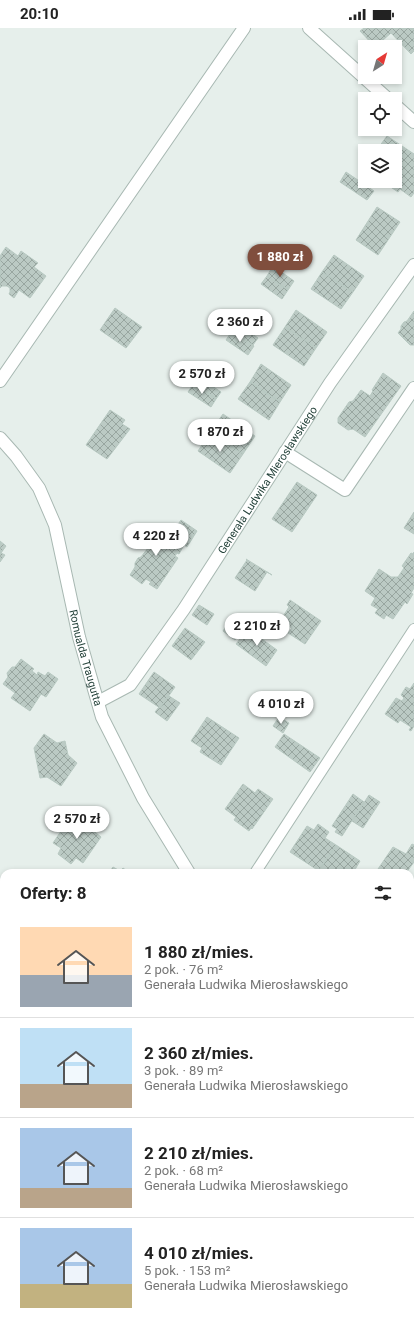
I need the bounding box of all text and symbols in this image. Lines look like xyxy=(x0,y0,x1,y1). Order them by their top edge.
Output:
text: 20:10 xyxy=(20,5,59,23)
north arrow xyxy=(358,40,402,84)
map controls xyxy=(358,40,402,188)
button: locate xyxy=(358,92,402,136)
button: layers xyxy=(358,144,402,188)
pin: 1 880 zł xyxy=(239,244,321,278)
text: 1 880 zł xyxy=(257,249,303,264)
pin: 2 360 zł xyxy=(199,309,281,343)
text: 2 360 zł xyxy=(217,314,263,329)
pin: 2 570 zł xyxy=(161,361,243,395)
text: 2 570 zł xyxy=(179,366,225,381)
street label: Generała Ludwika Mierosławskiego xyxy=(215,404,320,556)
pin: 1 870 zł xyxy=(179,419,261,453)
text: 1 870 zł xyxy=(197,424,243,439)
pin: 4 220 zł xyxy=(115,523,197,557)
text: 4 220 zł xyxy=(133,528,179,543)
street label: Romualda Traugutta xyxy=(67,608,105,707)
pin: 2 210 zł xyxy=(216,613,298,647)
text: 2 210 zł xyxy=(234,618,280,633)
pin: 4 010 zł xyxy=(240,691,322,725)
text: 4 010 zł xyxy=(258,696,304,711)
pin: 2 570 zł xyxy=(36,806,118,840)
text: 2 570 zł xyxy=(54,811,100,826)
icon: filters xyxy=(372,882,394,904)
text: Oferty: 8 xyxy=(20,883,87,903)
text: 1 880 zł/mies. xyxy=(144,942,254,962)
icon: home xyxy=(52,943,100,991)
text: 2 pok. · 76 m² xyxy=(144,962,223,977)
text: Generała Ludwika Mierosławskiego xyxy=(144,977,348,992)
text: 2 360 zł/mies. xyxy=(144,1043,254,1063)
icon: home xyxy=(52,1044,100,1092)
text: 3 pok. · 89 m² xyxy=(144,1063,223,1078)
text: Generała Ludwika Mierosławskiego xyxy=(144,1078,348,1093)
text: 2 210 zł/mies. xyxy=(144,1143,254,1163)
icon: home xyxy=(52,1144,100,1192)
text: 2 pok. · 68 m² xyxy=(144,1163,223,1178)
text: Generała Ludwika Mierosławskiego xyxy=(144,1178,348,1193)
text: 4 010 zł/mies. xyxy=(144,1243,254,1263)
icon: home xyxy=(52,1244,100,1292)
text: 5 pok. · 153 m² xyxy=(144,1263,230,1278)
text: Generała Ludwika Mierosławskiego xyxy=(144,1278,348,1293)

